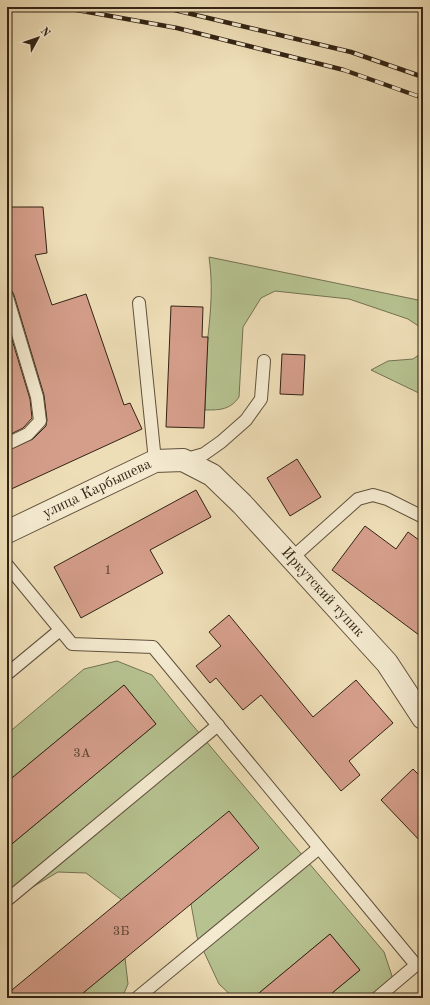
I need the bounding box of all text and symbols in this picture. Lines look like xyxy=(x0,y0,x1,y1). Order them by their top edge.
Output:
north arrow xyxy=(18,18,58,58)
text: N xyxy=(38,26,52,40)
street label: улица Карбышева xyxy=(41,456,154,521)
street label: Иркутский тупик xyxy=(278,545,367,640)
house number: 1 xyxy=(104,564,112,577)
house number: 3А xyxy=(73,747,91,760)
house number: 3Б xyxy=(113,925,129,938)

